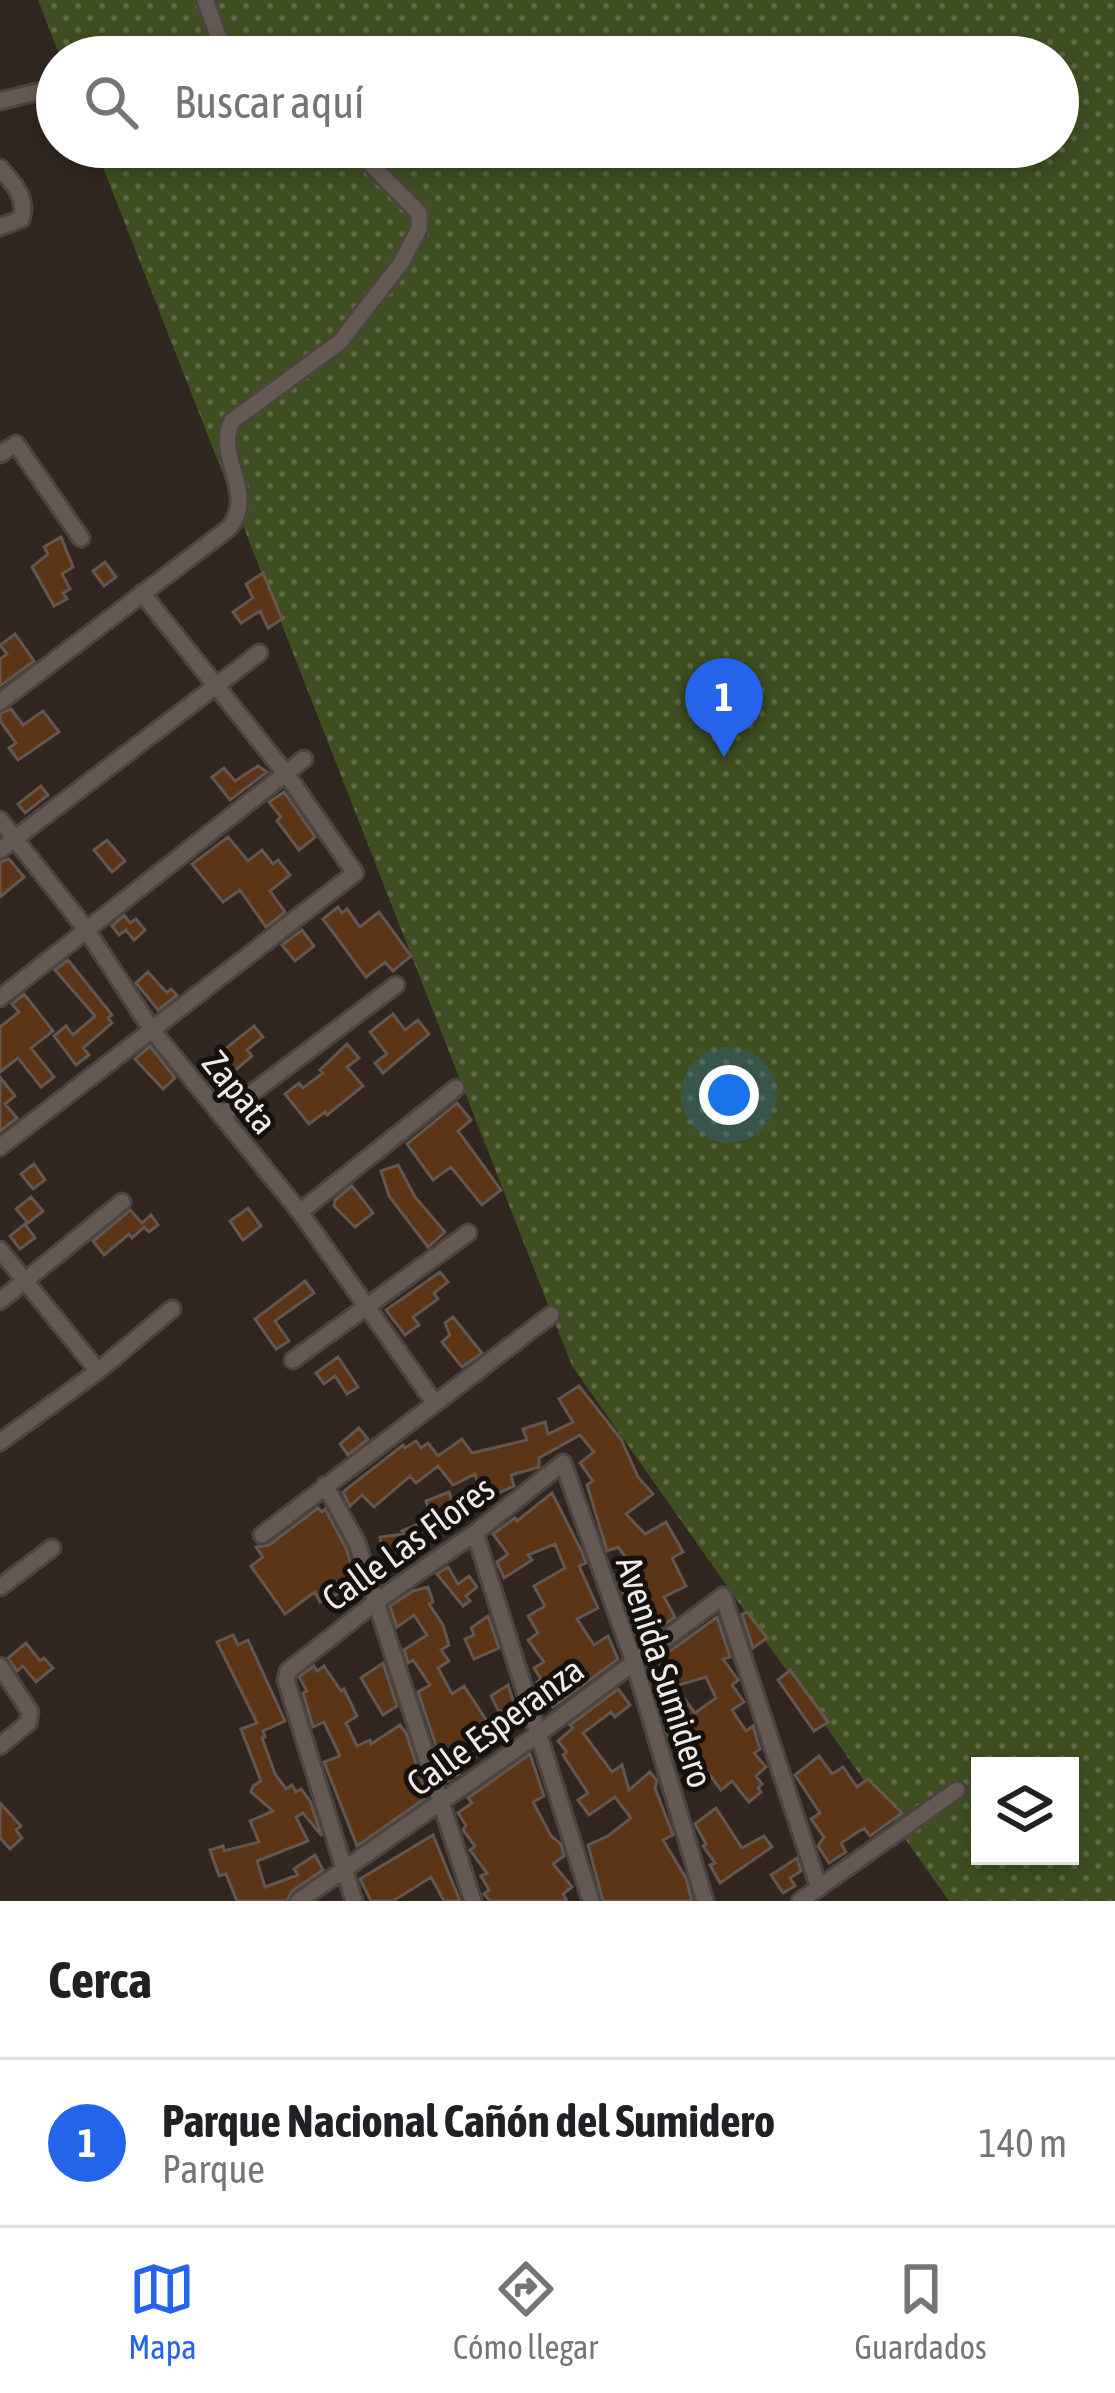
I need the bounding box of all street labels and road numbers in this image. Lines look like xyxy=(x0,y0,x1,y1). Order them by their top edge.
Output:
street label: Zapata xyxy=(194,1042,286,1142)
street label: Calle Las Flores xyxy=(314,1467,502,1619)
street label: Avenida Sumidero xyxy=(608,1551,722,1793)
street label: Calle Esperanza xyxy=(398,1648,592,1804)

